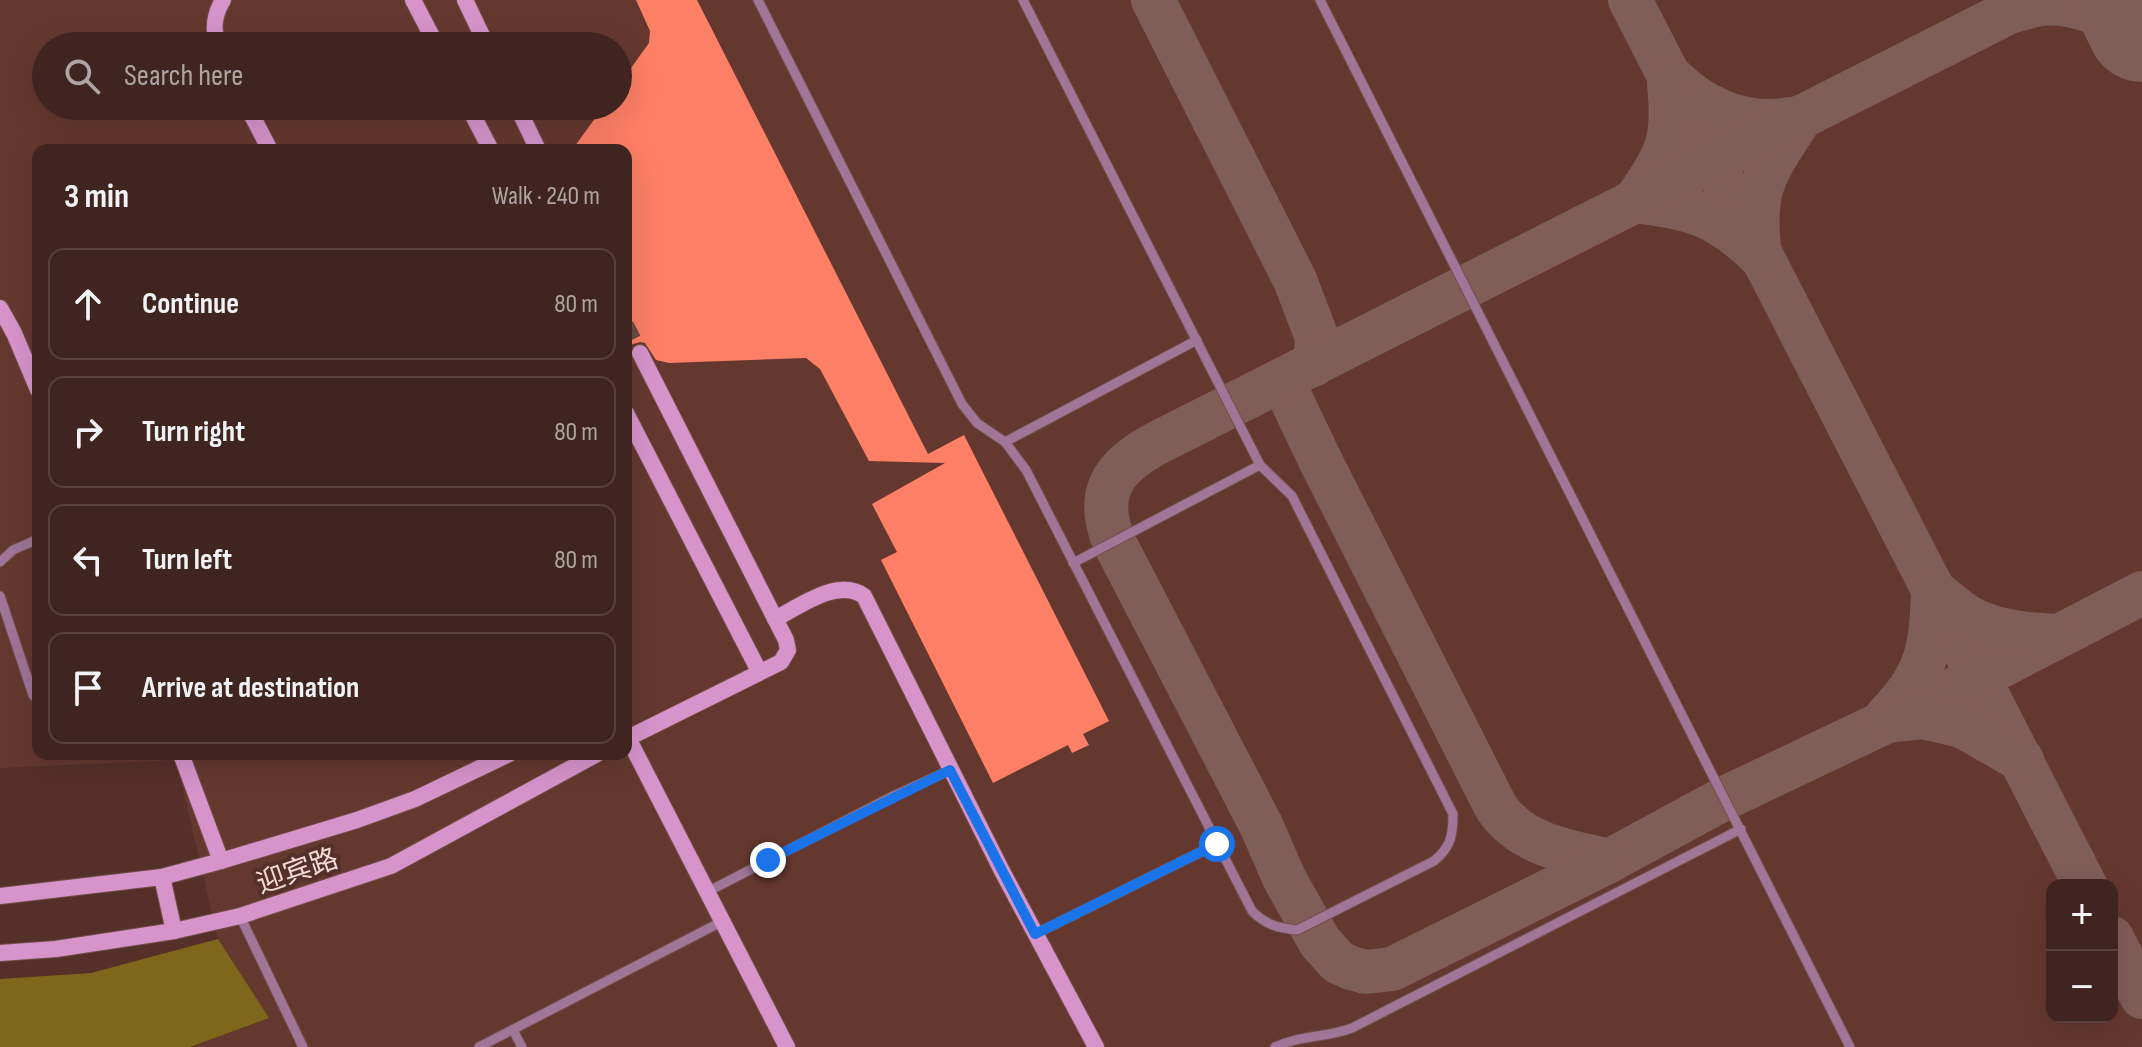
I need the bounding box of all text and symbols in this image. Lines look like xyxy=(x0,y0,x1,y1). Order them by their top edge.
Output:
search box xyxy=(32,32,632,120)
icon: search xyxy=(60,54,104,98)
text: Search here xyxy=(124,58,243,94)
text: 3 min xyxy=(64,176,129,217)
text: Walk · 240 m xyxy=(492,181,600,212)
icon: ahead xyxy=(66,282,110,326)
text: Continue xyxy=(142,286,239,322)
text: 80 m xyxy=(554,289,598,320)
icon: right xyxy=(66,410,110,454)
text: Turn right xyxy=(142,414,245,450)
text: 80 m xyxy=(554,417,598,448)
icon: left xyxy=(66,538,110,582)
text: Turn left xyxy=(142,542,232,578)
text: 80 m xyxy=(554,545,598,576)
icon: arrive xyxy=(66,666,110,710)
text: Arrive at destination xyxy=(142,670,359,706)
route start xyxy=(1199,826,1235,862)
street label: 迎宾路 xyxy=(252,842,343,901)
route end xyxy=(750,842,786,878)
map controls xyxy=(2046,879,2118,1023)
button: + xyxy=(2046,879,2118,951)
button: − xyxy=(2046,951,2118,1023)

